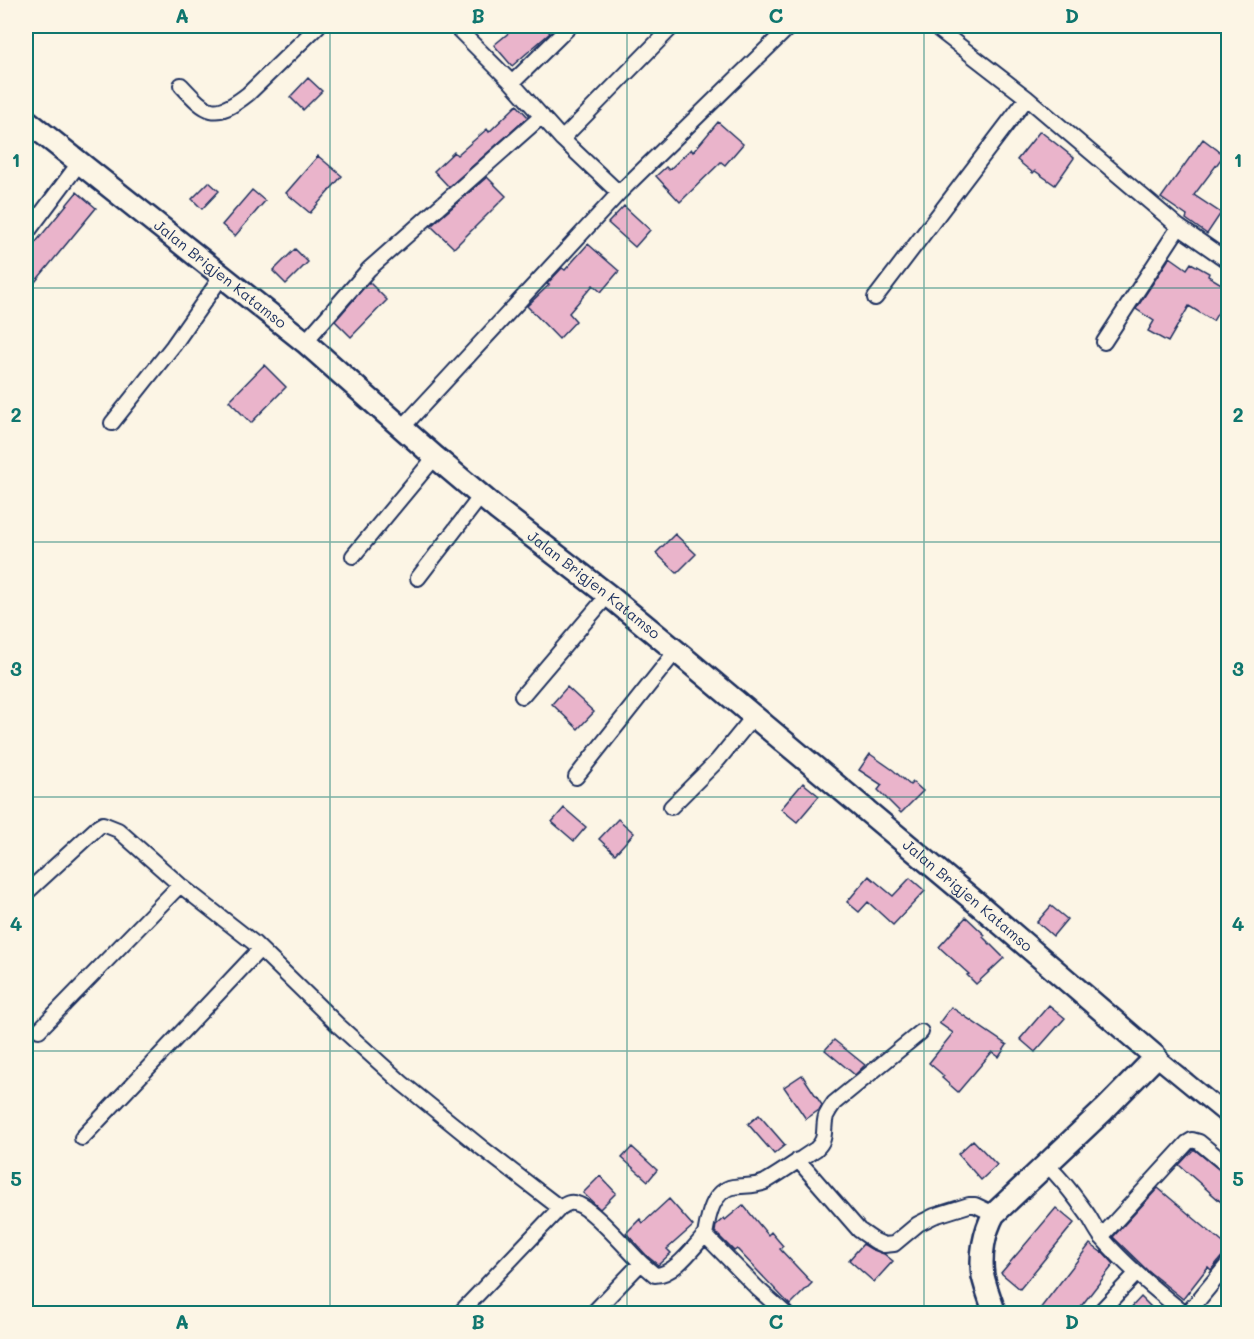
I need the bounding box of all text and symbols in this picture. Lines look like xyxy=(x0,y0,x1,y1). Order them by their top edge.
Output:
text: A xyxy=(175,2,189,28)
text: B xyxy=(471,2,485,28)
text: C xyxy=(769,2,784,28)
text: D xyxy=(1065,2,1079,28)
text: 1 xyxy=(12,146,20,172)
text: 1 xyxy=(1234,146,1242,172)
street label: Jalan Brigjen Katamso xyxy=(150,215,291,333)
text: 2 xyxy=(10,401,22,427)
text: 2 xyxy=(1232,401,1244,427)
street label: Jalan Brigjen Katamso xyxy=(524,525,665,643)
text: 3 xyxy=(10,655,22,681)
text: 3 xyxy=(1232,655,1244,681)
street label: Jalan Brigjen Katamso xyxy=(899,834,1037,956)
text: 4 xyxy=(10,910,23,936)
text: 4 xyxy=(1232,910,1245,936)
text: 5 xyxy=(10,1165,22,1191)
text: 5 xyxy=(1232,1165,1244,1191)
text: A xyxy=(175,1308,189,1334)
text: B xyxy=(471,1308,485,1334)
text: C xyxy=(769,1308,784,1334)
text: D xyxy=(1065,1308,1079,1334)

